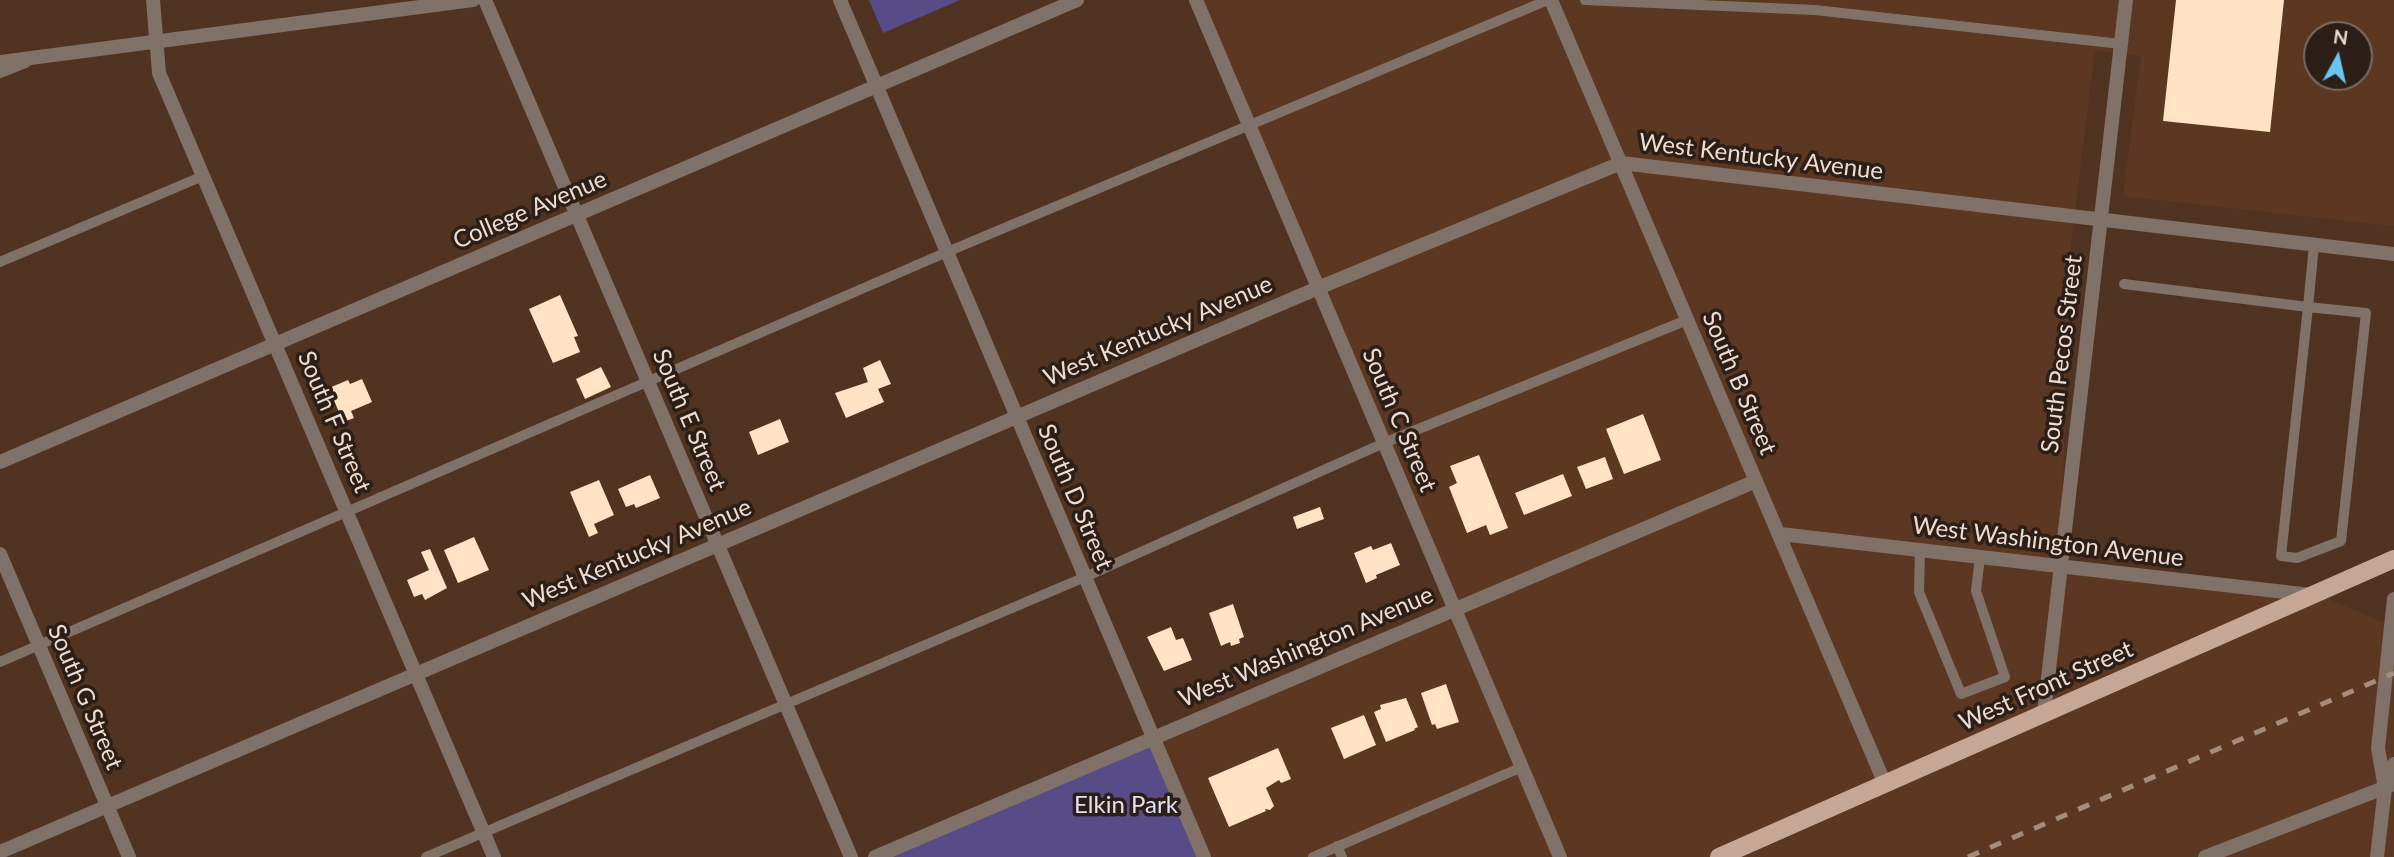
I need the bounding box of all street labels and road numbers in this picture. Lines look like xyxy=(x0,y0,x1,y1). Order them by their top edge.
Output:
street label: West Kentucky Avenue xyxy=(1637,128,1885,186)
street label: College Avenue xyxy=(449,165,611,255)
street label: South Pecos Street xyxy=(2036,253,2088,455)
street label: West Kentucky Avenue xyxy=(1039,270,1277,392)
street label: South B Street xyxy=(1696,307,1782,459)
street label: South C Street xyxy=(1356,344,1442,496)
street label: South E Street xyxy=(646,345,732,495)
street label: South F Street xyxy=(291,347,377,497)
street label: South D Street xyxy=(1031,420,1119,574)
street label: West Kentucky Avenue xyxy=(518,493,756,615)
street label: West Washington Avenue xyxy=(1911,511,2185,573)
street label: West Washington Avenue xyxy=(1175,580,1437,714)
street label: South G Street xyxy=(41,620,129,774)
street label: West Front Street xyxy=(1955,635,2137,737)

